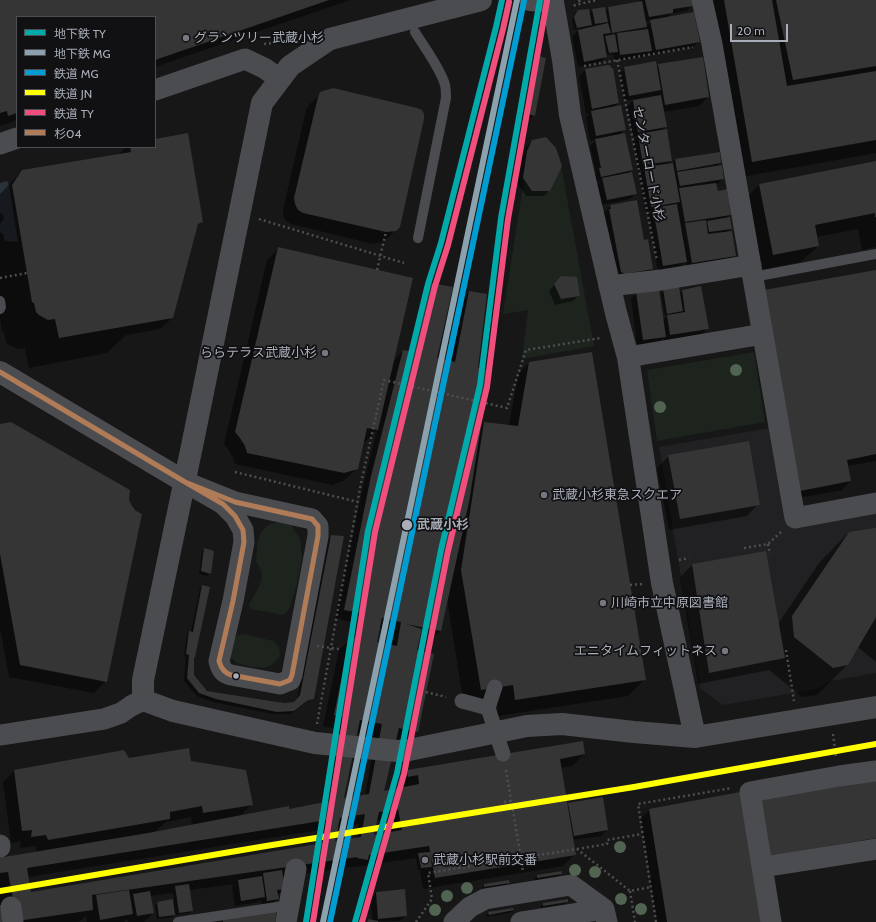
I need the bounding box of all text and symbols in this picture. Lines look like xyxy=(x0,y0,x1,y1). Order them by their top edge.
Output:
legend xyxy=(16,16,156,148)
scale bar xyxy=(732,16,790,42)
text: 20 m xyxy=(737,23,765,38)
text: 地下鉄 TY xyxy=(54,26,106,41)
place label: グランツリー武蔵小杉 xyxy=(194,30,324,46)
marker: グランツリー武蔵小杉 xyxy=(181,33,191,43)
text: 地下鉄 MG xyxy=(54,46,110,61)
text: 鉄道 MG xyxy=(54,66,98,81)
text: 鉄道 JN xyxy=(54,86,92,101)
street label: センターロード小杉 xyxy=(629,105,667,223)
text: 鉄道 TY xyxy=(54,106,94,121)
text: 杉04 xyxy=(54,126,81,141)
place label: ららテラス武蔵小杉 xyxy=(200,345,317,361)
marker: ららテラス武蔵小杉 xyxy=(320,348,330,358)
place label: 武蔵小杉東急スクエア xyxy=(552,487,682,503)
marker: 武蔵小杉東急スクエア xyxy=(539,490,549,500)
place label: 武蔵小杉 xyxy=(417,517,469,533)
marker: 武蔵小杉 xyxy=(400,518,414,532)
place label: 川崎市立中原図書館 xyxy=(611,595,728,611)
marker: 川崎市立中原図書館 xyxy=(598,598,608,608)
place label: エニタイムフィットネス xyxy=(574,643,717,659)
marker: エニタイムフィットネス xyxy=(720,646,730,656)
unlabelled marker xyxy=(231,671,241,681)
place label: 武蔵小杉駅前交番 xyxy=(433,852,537,868)
marker: 武蔵小杉駅前交番 xyxy=(420,855,430,865)

